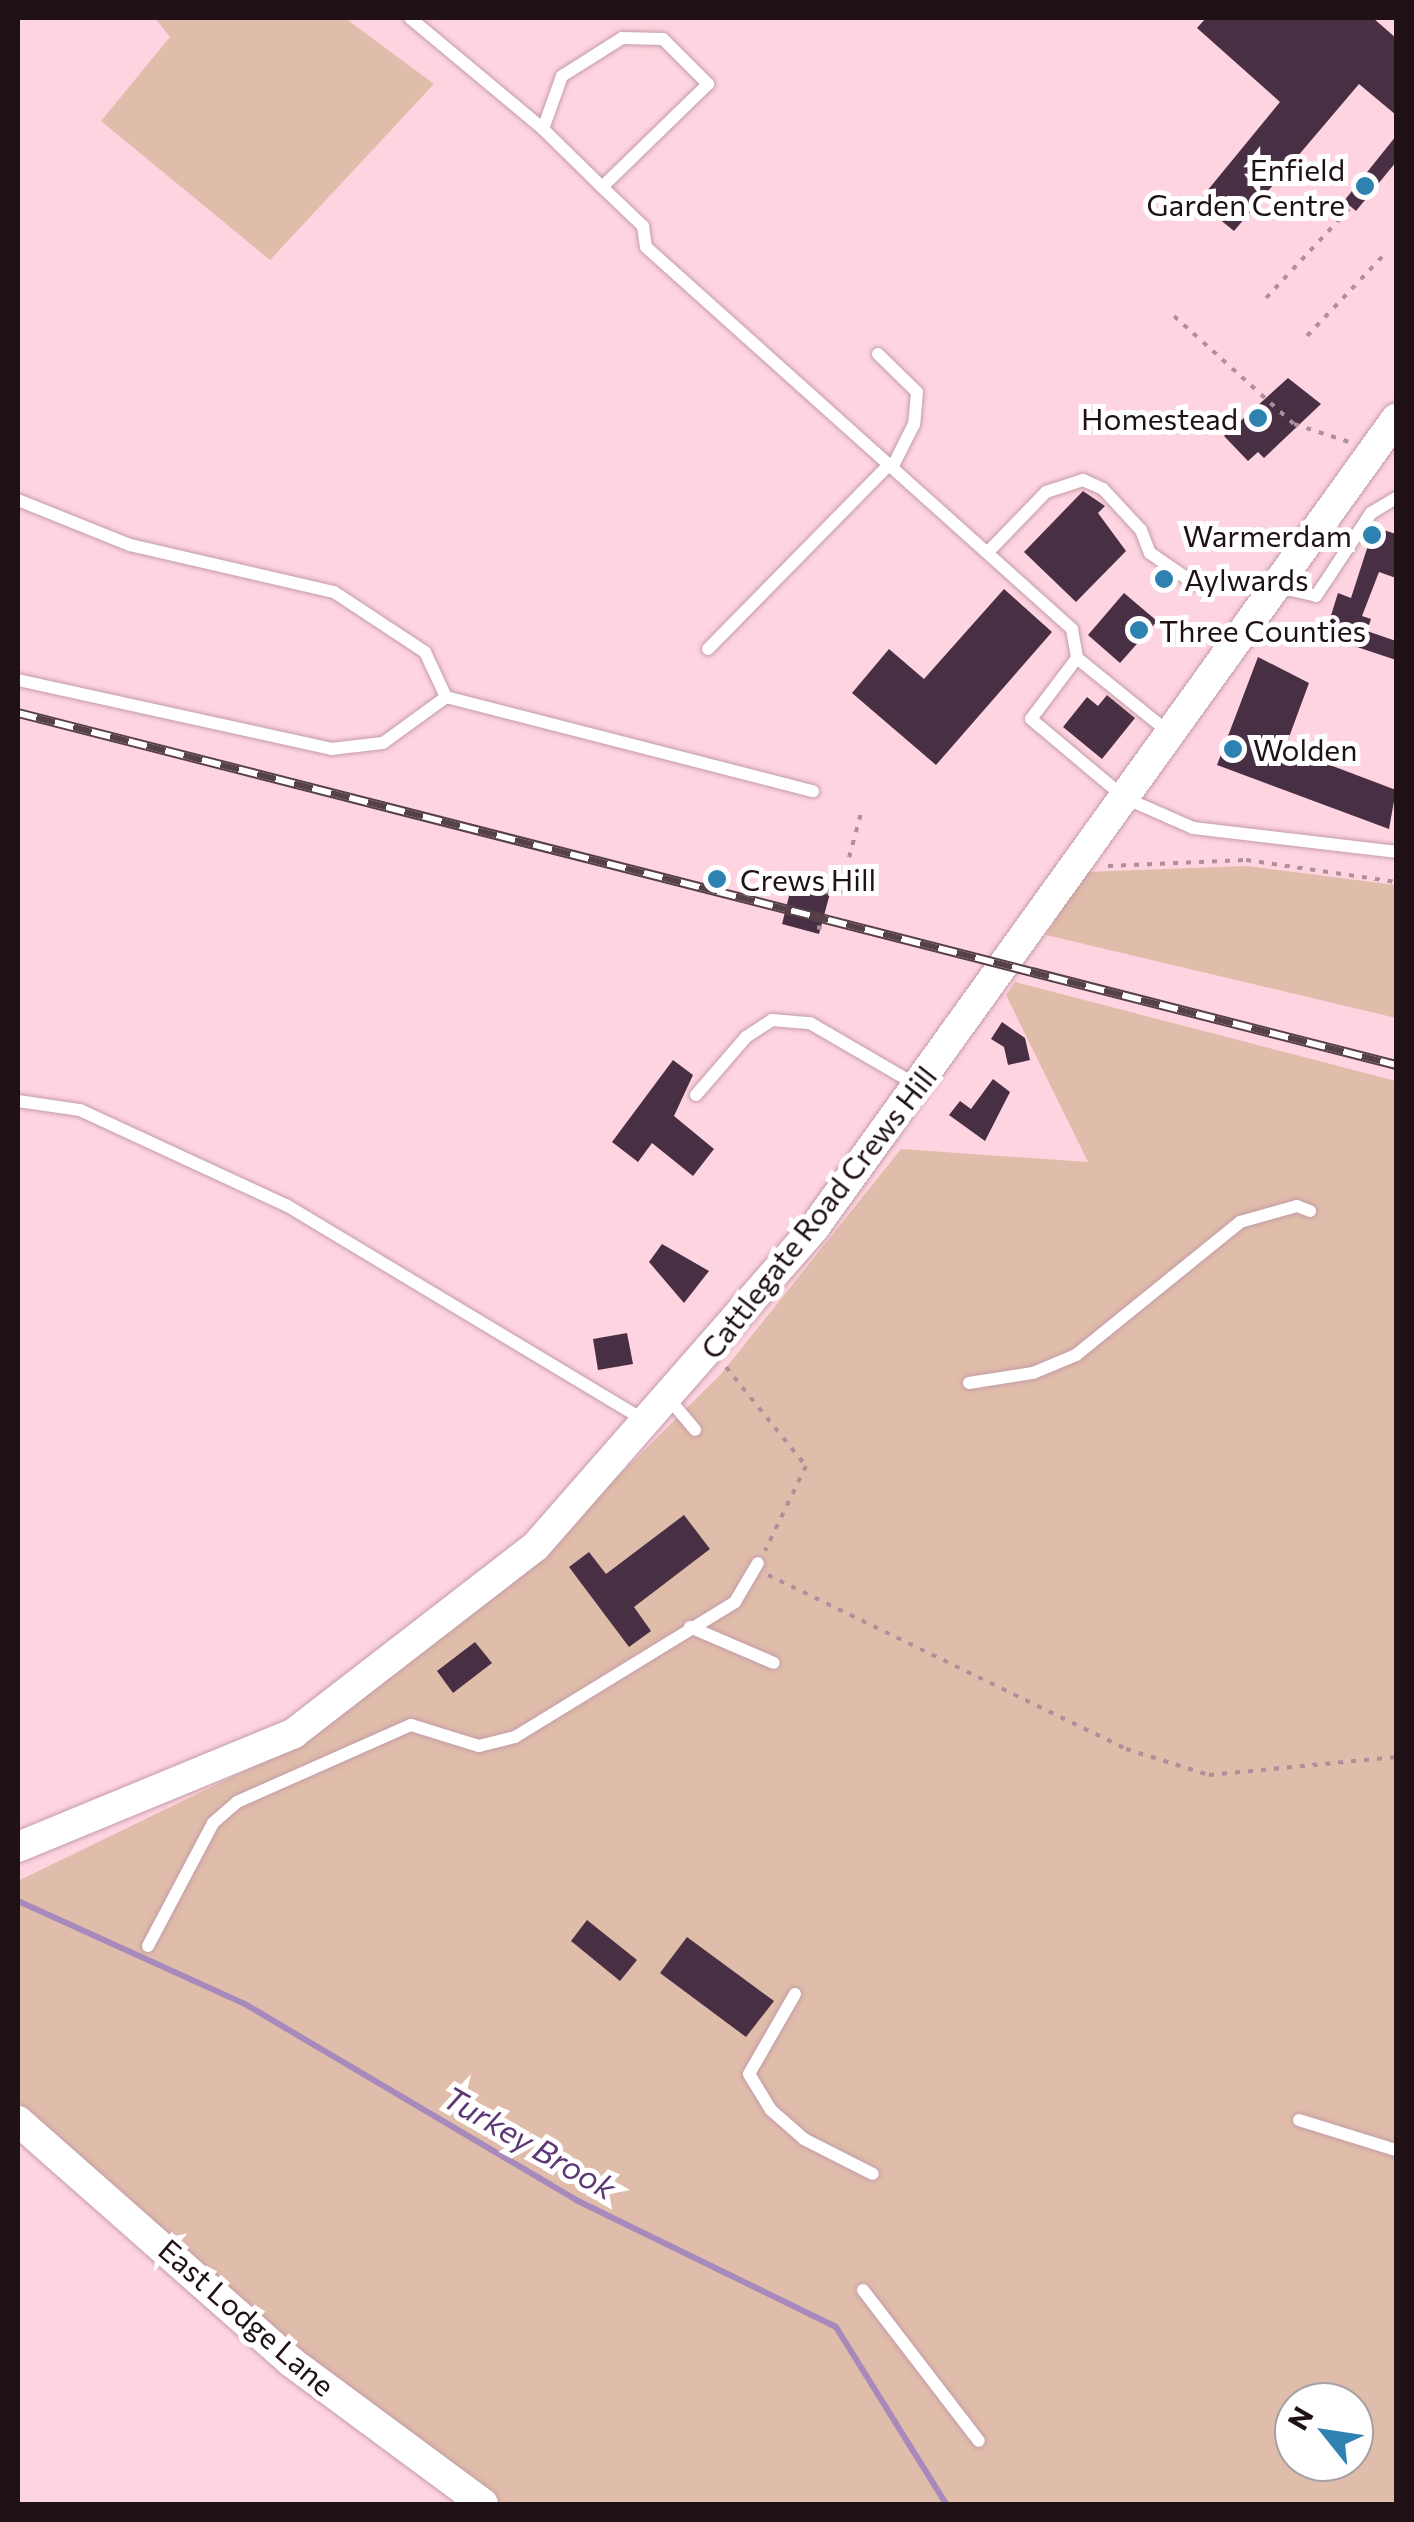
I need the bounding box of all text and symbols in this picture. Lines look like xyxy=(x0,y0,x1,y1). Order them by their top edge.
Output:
place label: Enfield Garden Centre xyxy=(1147,151,1345,222)
marker: Enfield Garden Centre xyxy=(1354,175,1376,197)
place label: Homestead xyxy=(1081,400,1238,436)
marker: Homestead xyxy=(1247,407,1269,429)
place label: Warmerdam xyxy=(1183,517,1352,553)
marker: Warmerdam xyxy=(1361,524,1383,546)
place label: Aylwards xyxy=(1184,561,1309,597)
marker: Aylwards xyxy=(1153,568,1175,590)
place label: Three Counties xyxy=(1159,612,1366,648)
marker: Three Counties xyxy=(1128,619,1150,641)
place label: Wolden xyxy=(1253,731,1357,767)
marker: Wolden xyxy=(1222,738,1244,760)
place label: Crews Hill xyxy=(740,861,876,897)
marker: Crews Hill xyxy=(704,866,730,892)
street label: Cattlegate Road Crews Hill xyxy=(692,1058,944,1366)
water label: Turkey Brook xyxy=(437,2077,623,2207)
street label: East Lodge Lane xyxy=(152,2231,342,2403)
north arrow xyxy=(1274,2382,1374,2482)
text: N xyxy=(1280,2400,1320,2436)

